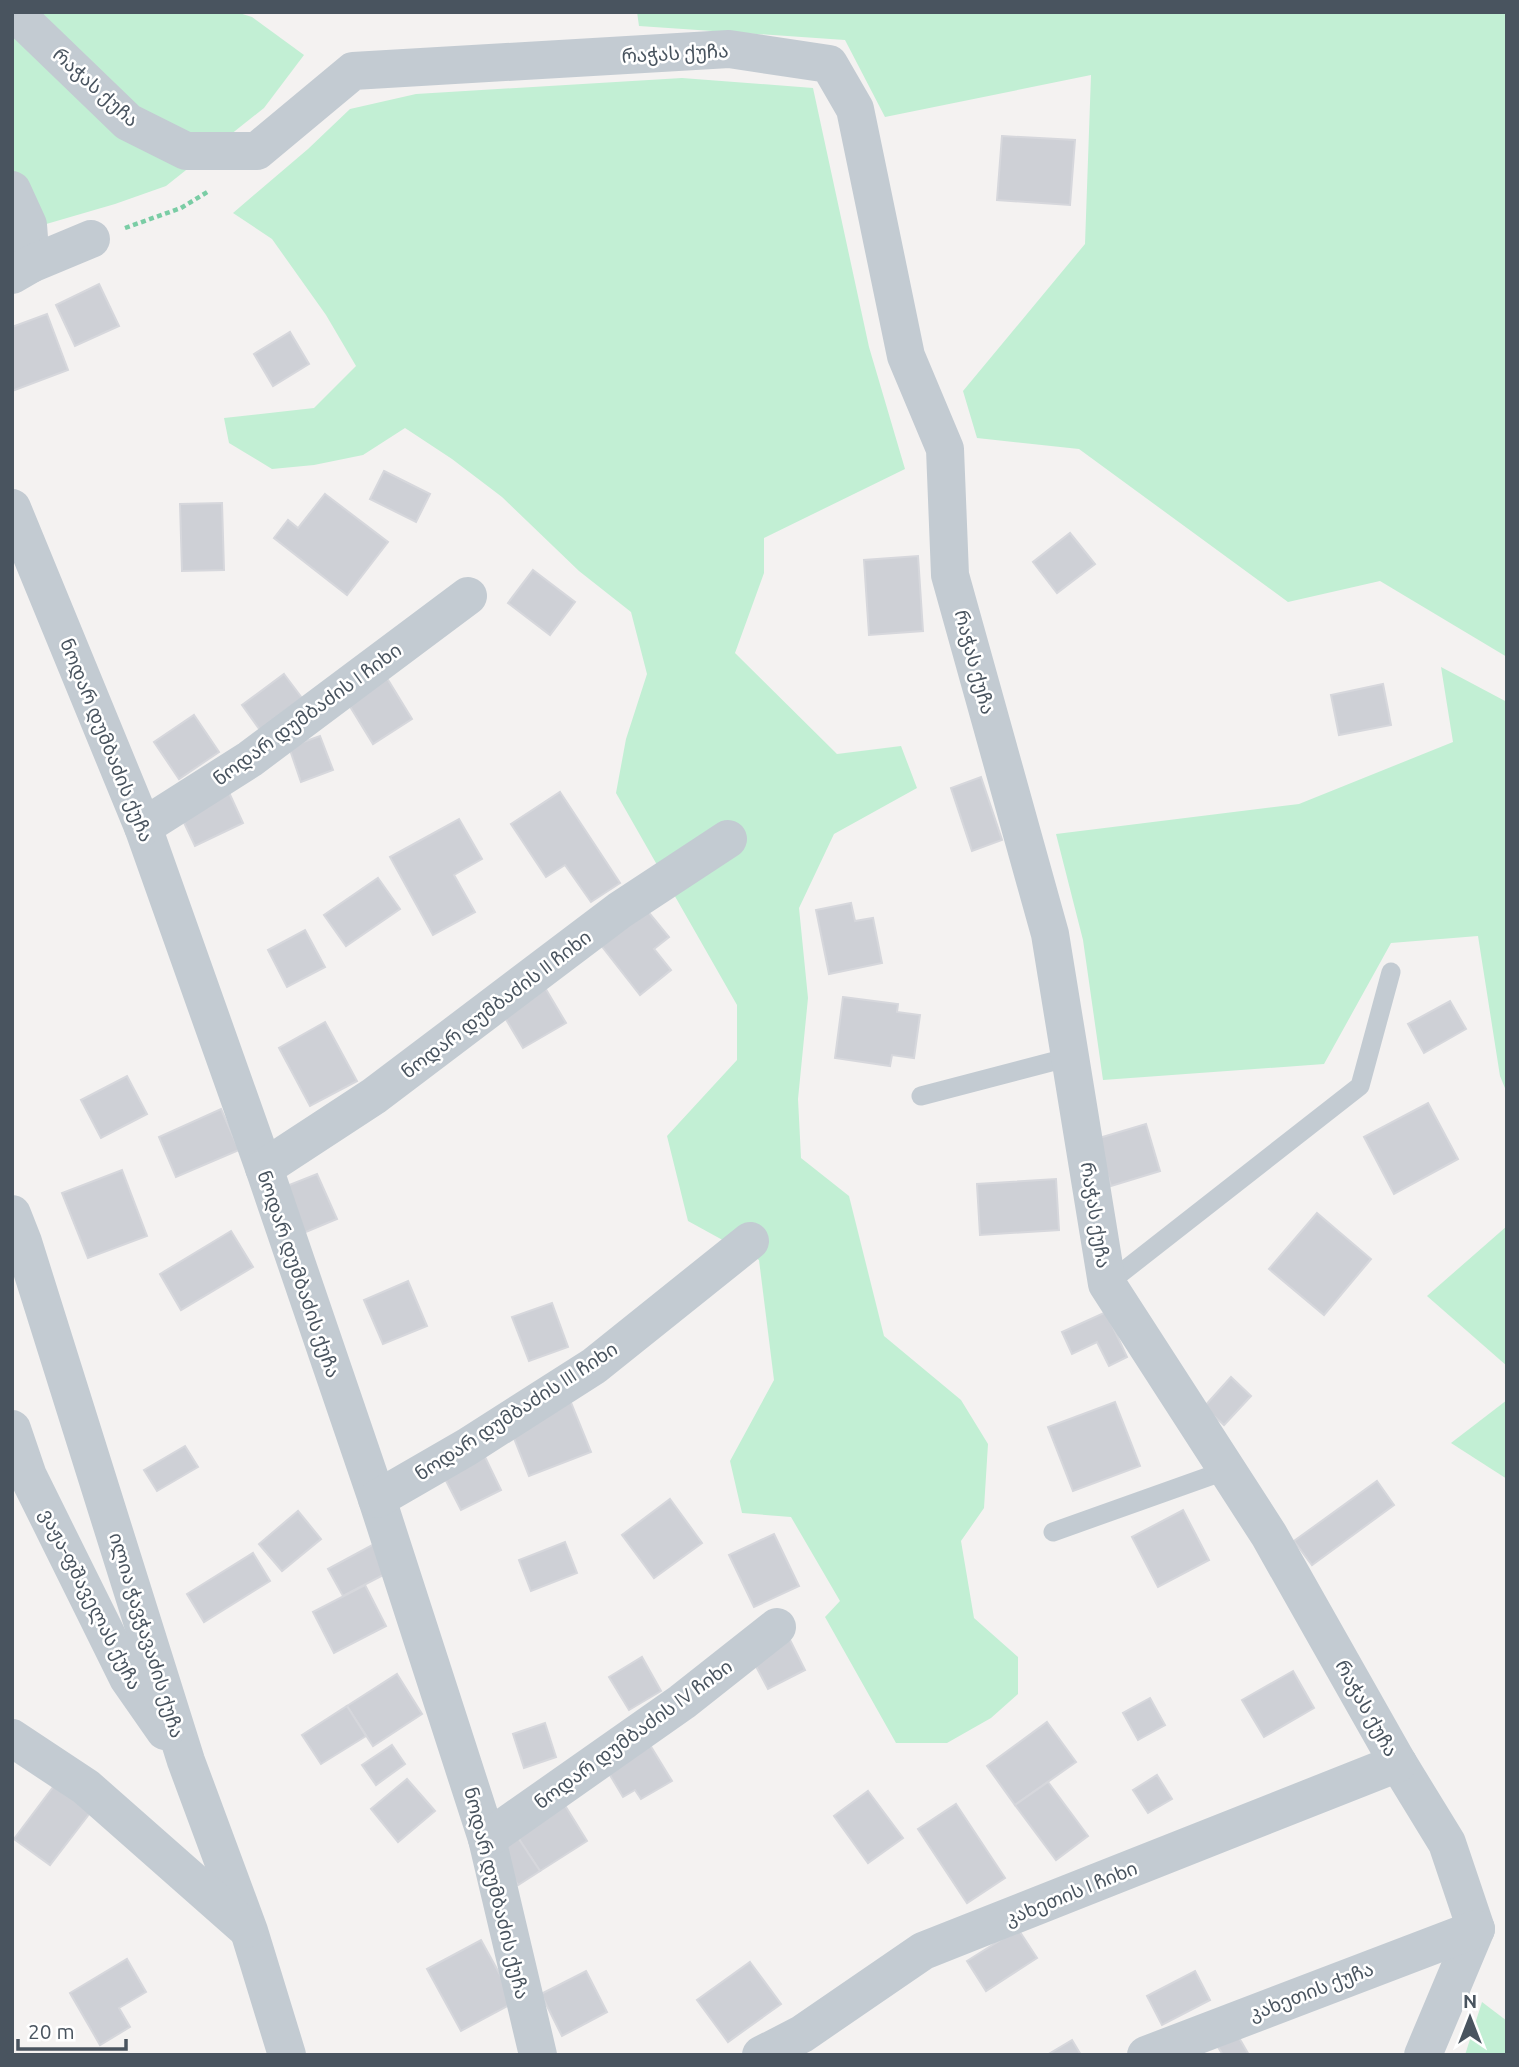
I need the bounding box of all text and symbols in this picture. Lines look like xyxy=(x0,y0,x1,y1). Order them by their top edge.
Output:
street label: რაჭას ქუჩა xyxy=(621,39,729,68)
street label: რაჭას ქუჩა xyxy=(48,43,143,132)
street label: რაჭას ქუჩა xyxy=(950,607,999,717)
street label: ნოდარ დუმბაძის ქუჩა xyxy=(54,635,158,846)
street label: ნოდარ დუმბაძის I ჩიხი xyxy=(209,638,406,791)
street label: ნოდარ დუმბაძის II ჩიხი xyxy=(397,925,596,1084)
street label: რაჭას ქუჩა xyxy=(1076,1160,1115,1270)
street label: ნოდარ დუმბაძის ქუჩა xyxy=(251,1168,345,1381)
street label: ნოდარ დუმბაძის III ჩიხი xyxy=(411,1337,622,1486)
street label: ვაჟა-ფშაველას ქუჩა xyxy=(34,1505,146,1694)
street label: ილია ჭავჭავაძის ქუჩა xyxy=(103,1530,189,1741)
street label: ნოდარ დუმბაძის IV ჩიხი xyxy=(530,1655,737,1815)
street label: რაჭას ქუჩა xyxy=(1331,1656,1403,1761)
street label: ნოდარ დუმბაძის ქუჩა xyxy=(458,1785,534,2002)
street label: კახეთის I ჩიხი xyxy=(1002,1856,1141,1931)
street label: კახეთის ქუჩა xyxy=(1246,1957,1377,2026)
north arrow xyxy=(1435,1983,1505,2053)
text: N xyxy=(1463,1990,1477,2012)
scale bar xyxy=(18,2008,126,2052)
text: 20 m xyxy=(28,2019,75,2043)

